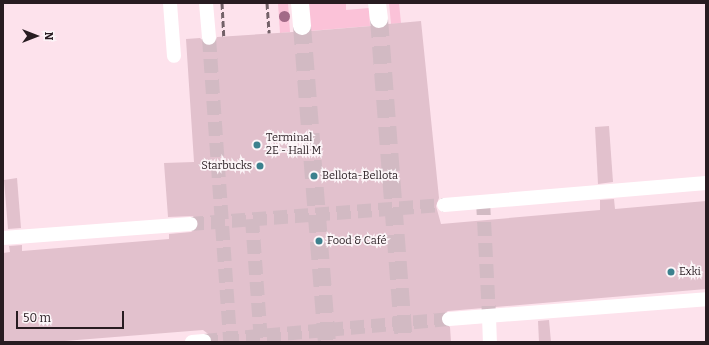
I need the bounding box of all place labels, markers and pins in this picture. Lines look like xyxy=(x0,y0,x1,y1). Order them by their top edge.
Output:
place label: Terminal 2E - Hall M xyxy=(266,132,321,158)
marker: Terminal 2E - Hall M xyxy=(251,139,263,151)
place label: Starbucks xyxy=(201,159,252,173)
marker: Starbucks xyxy=(255,161,265,171)
place label: Bellota-Bellota xyxy=(322,169,398,183)
marker: Bellota-Bellota xyxy=(309,171,319,181)
place label: Food & Café xyxy=(327,234,386,248)
marker: Food & Café xyxy=(314,236,324,246)
place label: Exki xyxy=(679,265,701,279)
marker: Exki xyxy=(666,267,676,277)

